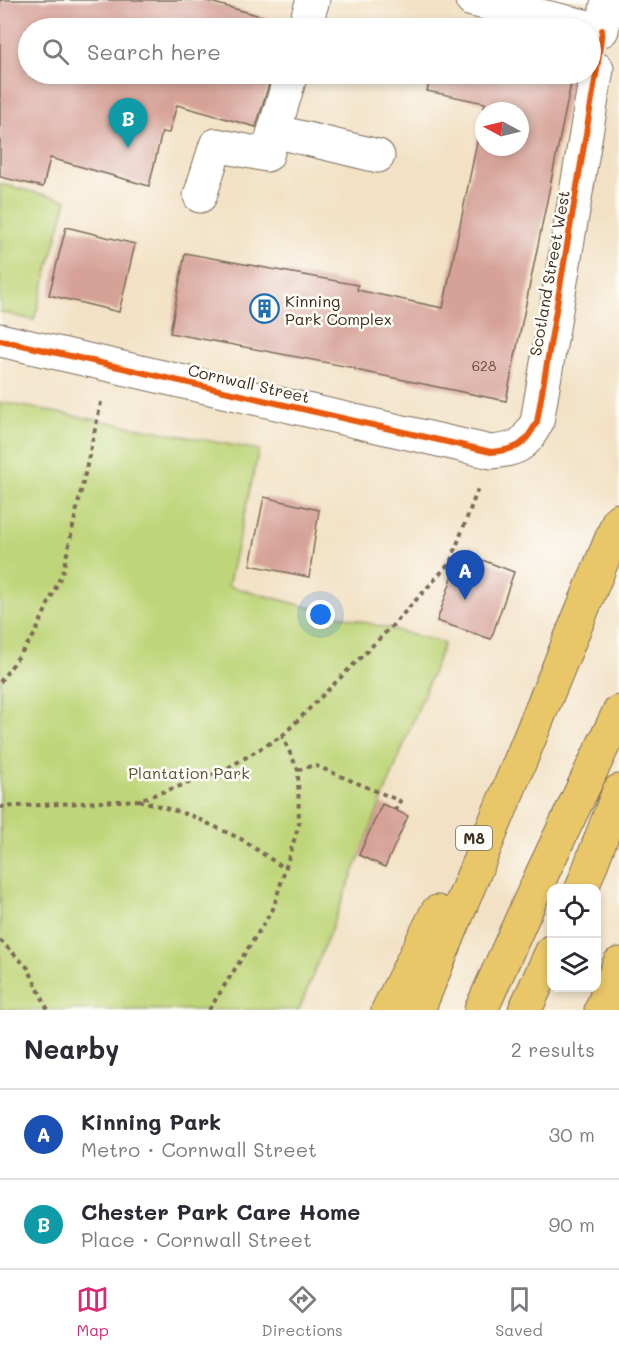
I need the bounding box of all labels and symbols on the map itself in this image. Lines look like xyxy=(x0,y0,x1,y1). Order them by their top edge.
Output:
pin: B xyxy=(108,98,148,148)
north arrow xyxy=(475,102,529,156)
street label: Scotland Street West xyxy=(524,189,574,357)
place label: Kinning Park Complex xyxy=(285,290,392,329)
building icon: Kinning Park Complex xyxy=(248,293,280,325)
house number: 628 xyxy=(472,356,496,375)
street label: Cornwall Street xyxy=(186,359,312,407)
pin: A xyxy=(446,550,484,600)
your location xyxy=(306,600,335,629)
park label: Plantation Park xyxy=(128,762,250,783)
road number: M8 xyxy=(456,826,492,850)

